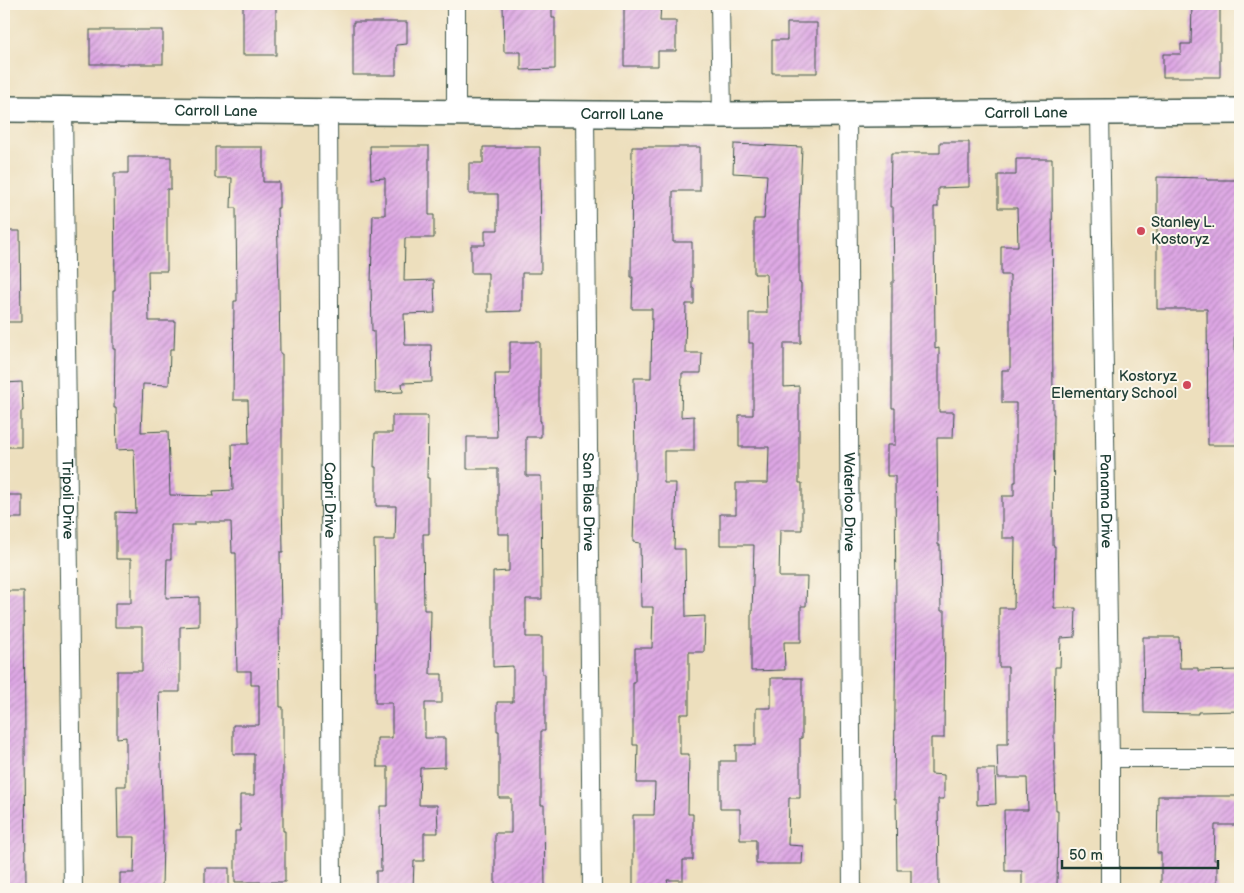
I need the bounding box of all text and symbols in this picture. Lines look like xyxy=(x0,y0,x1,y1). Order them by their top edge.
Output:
street label: Carroll Lane xyxy=(174,101,258,121)
street label: Carroll Lane xyxy=(984,103,1068,122)
street label: Carroll Lane xyxy=(580,104,664,124)
place label: Stanley L. Kostoryz xyxy=(1151,213,1215,249)
marker: Stanley L. Kostoryz xyxy=(1135,225,1147,237)
place label: Kostoryz Elementary School xyxy=(1051,367,1178,403)
marker: Kostoryz Elementary School xyxy=(1181,379,1193,391)
street label: San Blas Drive xyxy=(579,452,598,552)
street label: Waterloo Drive xyxy=(840,452,859,552)
street label: Panama Drive xyxy=(1096,454,1116,548)
street label: Tripoli Drive xyxy=(58,459,78,540)
street label: Capri Drive xyxy=(320,462,340,538)
scale bar xyxy=(1062,838,1218,870)
text: 50 m xyxy=(1069,846,1103,865)

